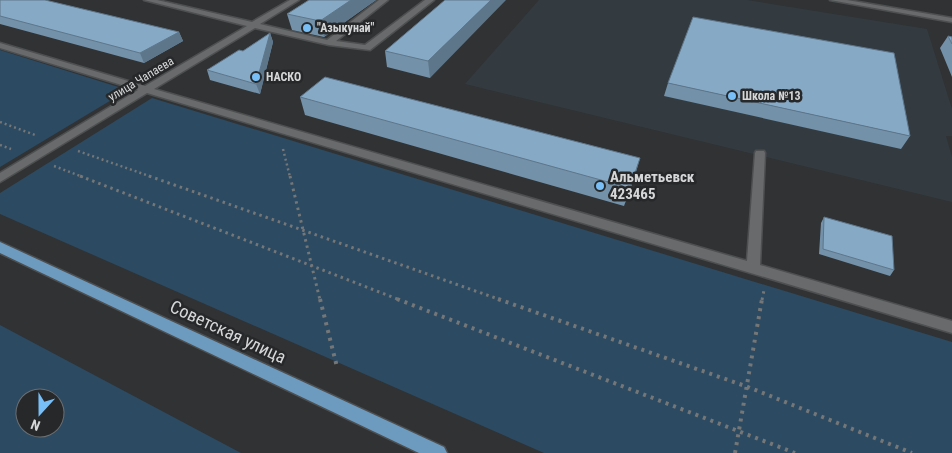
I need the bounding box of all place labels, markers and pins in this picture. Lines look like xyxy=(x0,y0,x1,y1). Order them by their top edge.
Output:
place label: "Азыкунай" xyxy=(317,21,375,35)
marker: "Азыкунай" xyxy=(301,22,313,34)
place label: НАСКО xyxy=(266,70,301,84)
marker: НАСКО xyxy=(250,71,262,83)
place label: Школа №13 xyxy=(742,89,801,103)
marker: Школа №13 xyxy=(726,90,738,102)
place label: Альметьевск 423465 xyxy=(610,168,695,203)
marker: Альметьевск 423465 xyxy=(594,180,606,192)

